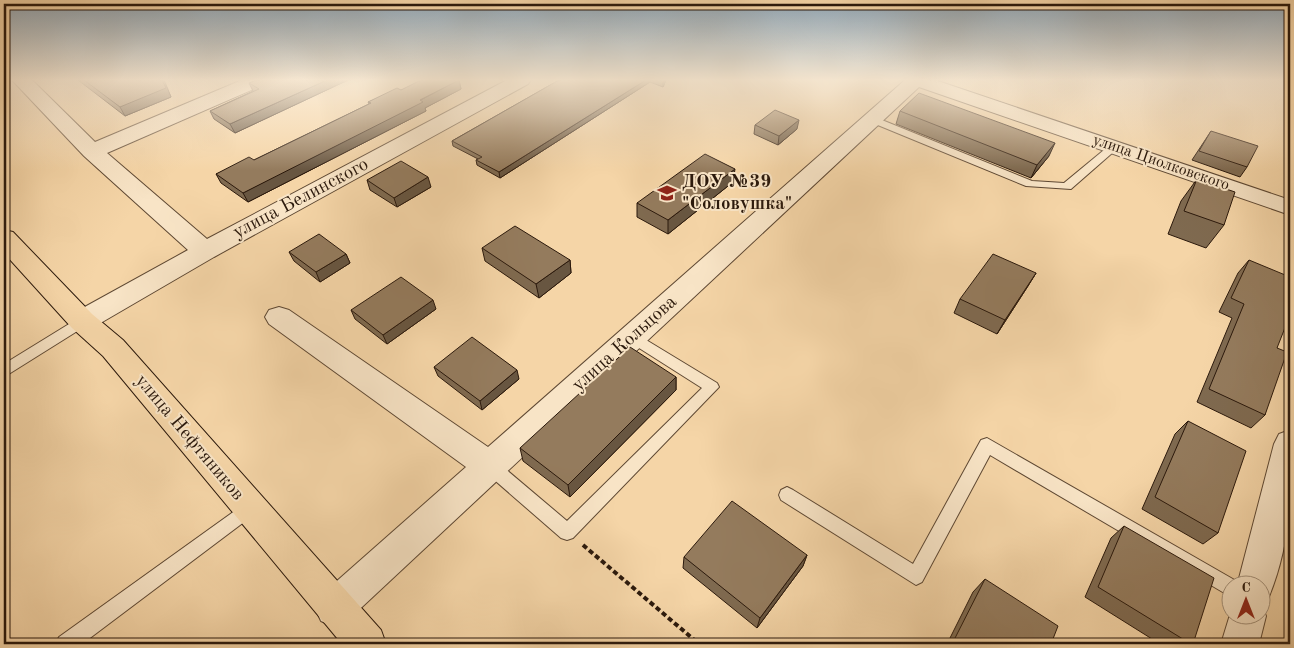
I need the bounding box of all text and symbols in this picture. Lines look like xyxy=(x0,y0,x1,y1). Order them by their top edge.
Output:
street label: улица Циолковского xyxy=(1091,132,1231,194)
street label: улица Белинского xyxy=(230,155,372,243)
place label: ДОУ №39 "Соловушка" xyxy=(682,173,792,214)
school or university icon: ДОУ №39 "Соловушка" xyxy=(656,182,678,204)
street label: улица Кольцова xyxy=(569,292,681,396)
street label: улица Нефтяников xyxy=(131,371,247,505)
north arrow xyxy=(1222,576,1272,626)
text: С xyxy=(1241,581,1251,595)

